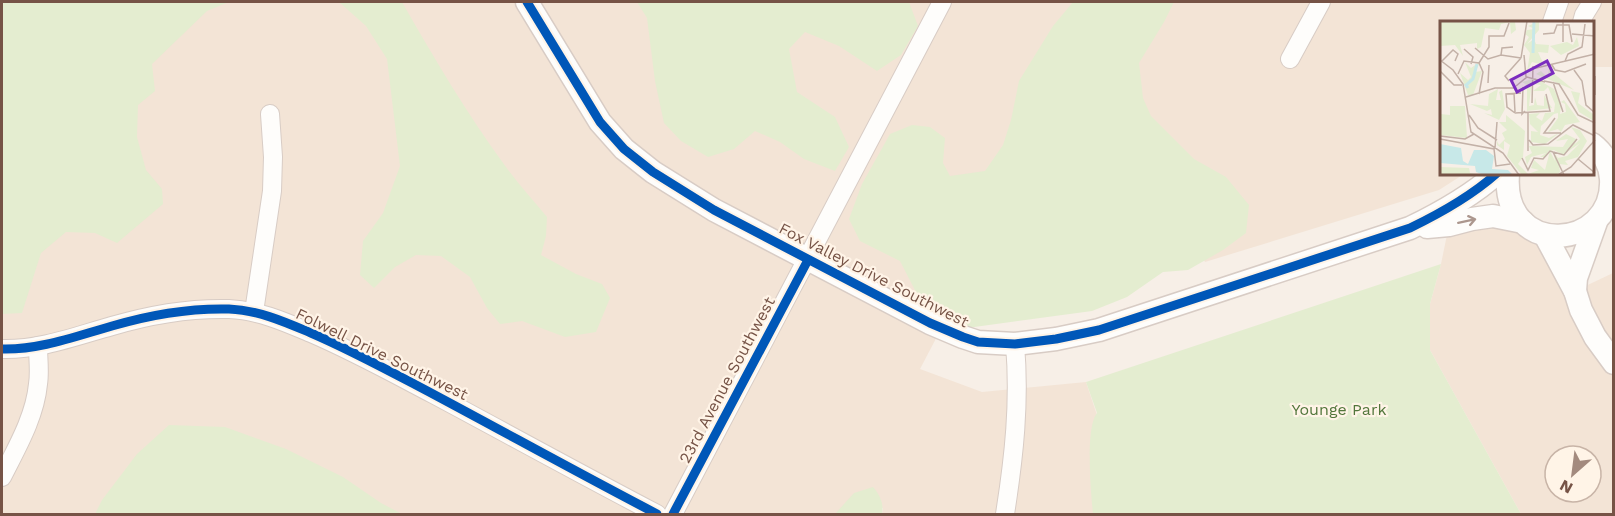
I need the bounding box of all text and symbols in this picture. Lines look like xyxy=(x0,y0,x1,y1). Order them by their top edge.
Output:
inset map xyxy=(1440,21,1594,176)
one-way arrow xyxy=(1457,214,1476,226)
street label: Fox Valley Drive Southwest xyxy=(776,219,972,331)
street label: 23rd Avenue Southwest xyxy=(675,293,779,466)
street label: Folwell Drive Southwest xyxy=(293,304,471,404)
park label: Younge Park xyxy=(1292,400,1387,419)
north arrow xyxy=(1543,444,1603,504)
text: N xyxy=(1556,476,1576,498)

